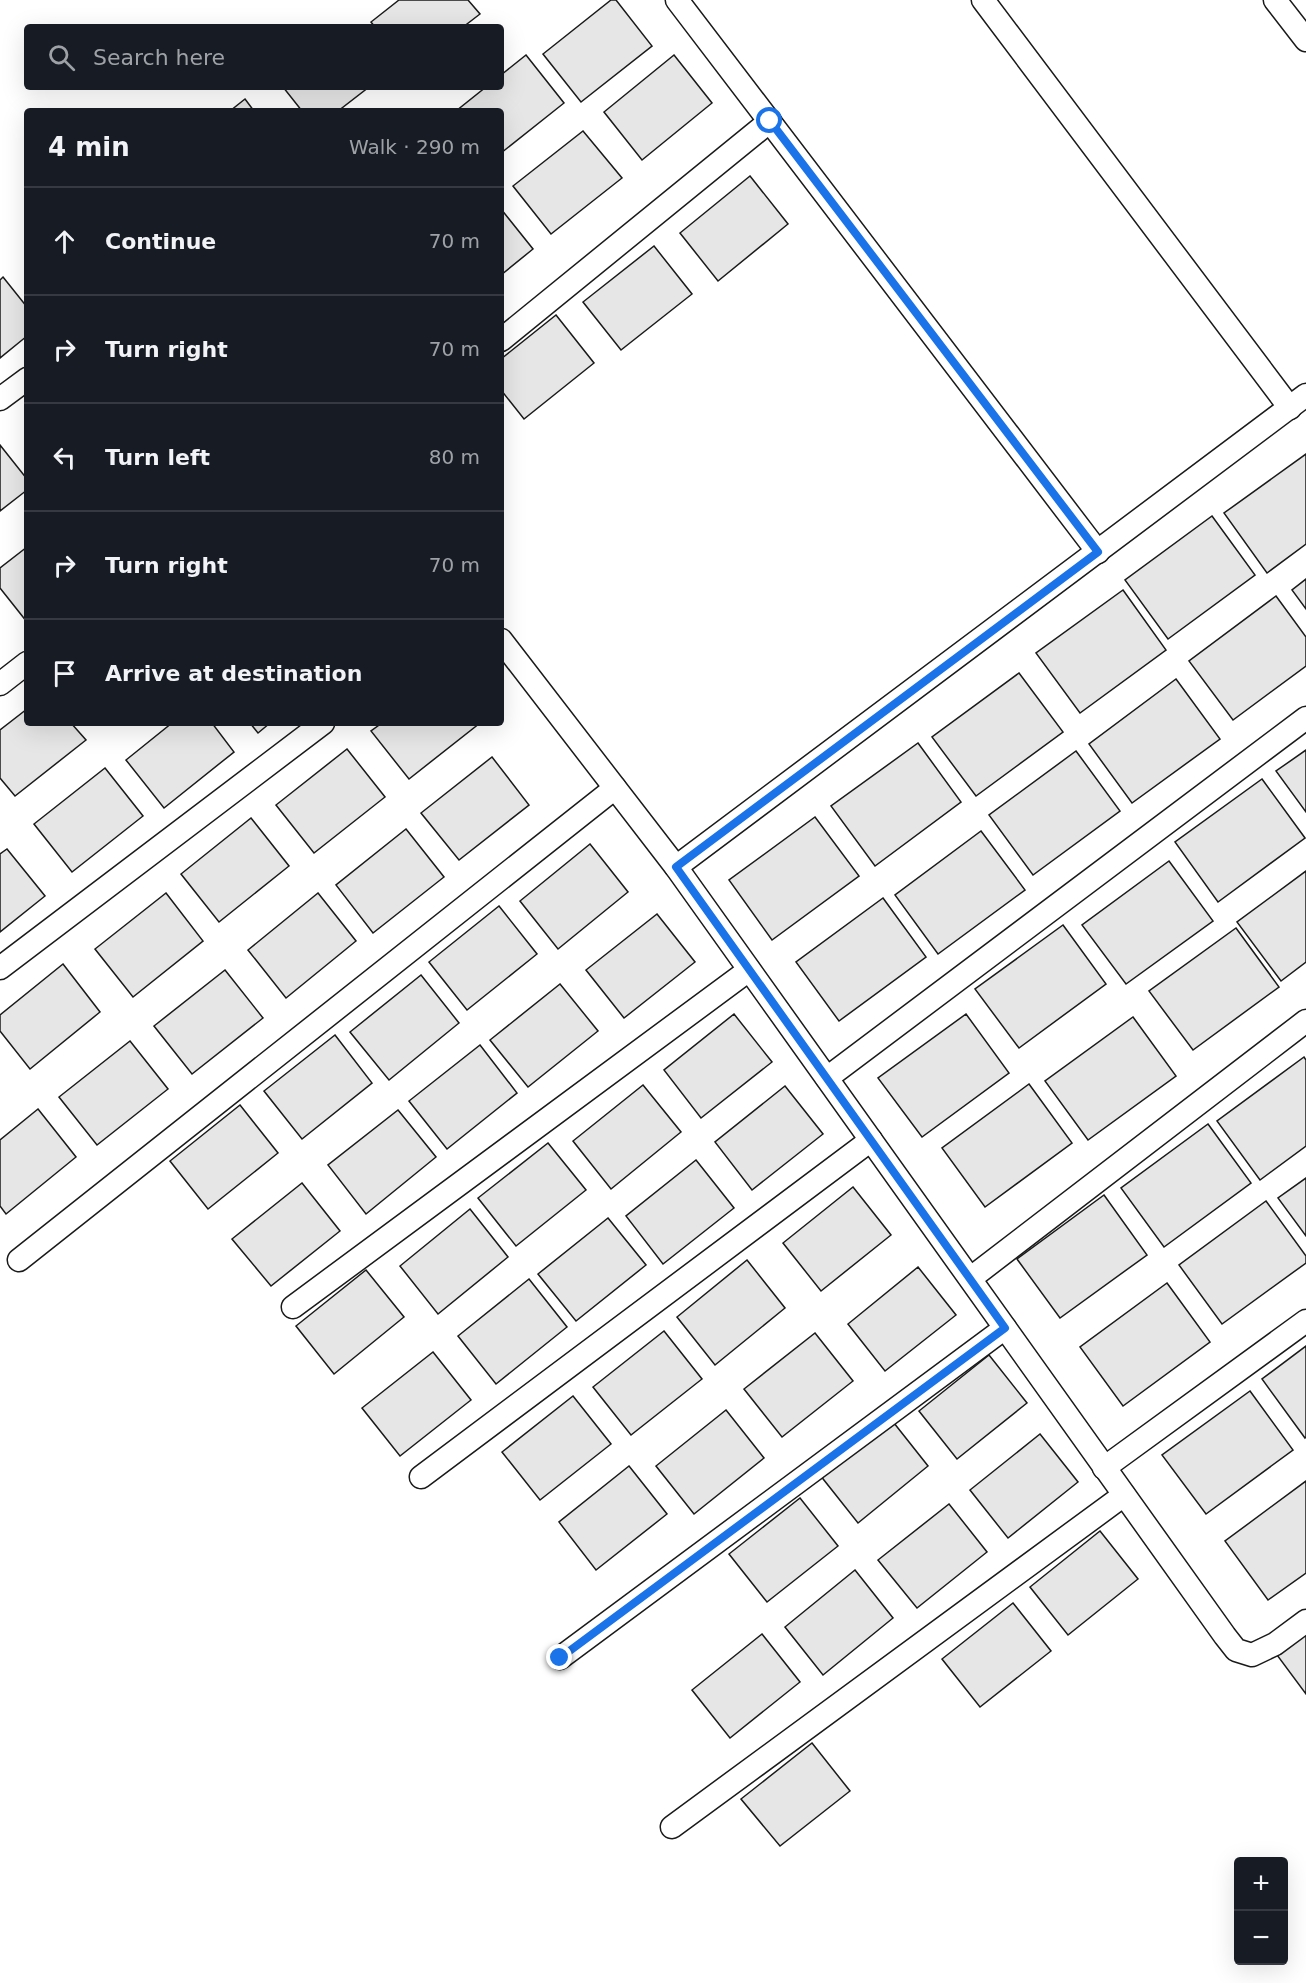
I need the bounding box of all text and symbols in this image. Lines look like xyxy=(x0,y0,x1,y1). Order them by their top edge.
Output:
search box xyxy=(24,24,504,90)
icon: search xyxy=(45,41,78,74)
text: Search here xyxy=(93,45,225,70)
route start xyxy=(756,107,782,133)
text: 4 min xyxy=(48,132,130,162)
text: Walk · 290 m xyxy=(349,135,480,159)
icon: ahead xyxy=(48,225,81,258)
text: Continue xyxy=(105,229,216,254)
text: 70 m xyxy=(429,229,480,253)
icon: right xyxy=(48,333,81,366)
text: Turn right xyxy=(105,337,228,362)
text: 70 m xyxy=(429,337,480,361)
icon: left xyxy=(48,441,81,474)
text: Turn left xyxy=(105,445,210,470)
text: 80 m xyxy=(429,445,480,469)
icon: right xyxy=(48,549,81,582)
text: Turn right xyxy=(105,553,228,578)
text: 70 m xyxy=(429,553,480,577)
icon: arrive xyxy=(48,657,81,690)
text: Arrive at destination xyxy=(105,661,362,686)
route end xyxy=(546,1644,572,1670)
map controls xyxy=(1234,1857,1288,1965)
button: + xyxy=(1234,1857,1288,1911)
button: − xyxy=(1234,1911,1288,1965)

